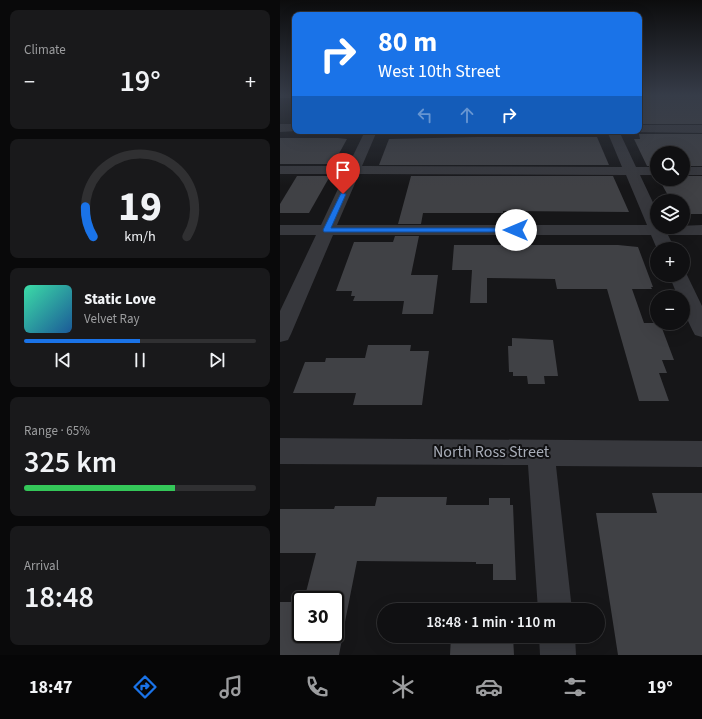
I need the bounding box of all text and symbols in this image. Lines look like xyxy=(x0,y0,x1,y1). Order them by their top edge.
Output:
text: 80 m xyxy=(378,22,437,62)
icon: right xyxy=(312,28,364,80)
text: Climate xyxy=(24,41,66,59)
text: West 10th Street xyxy=(378,59,500,84)
text: 19° xyxy=(119,60,161,103)
text: − xyxy=(24,66,35,98)
text: + xyxy=(245,66,256,98)
icon: left xyxy=(414,104,436,126)
icon: ahead xyxy=(456,104,478,126)
icon: right xyxy=(498,104,520,126)
map controls xyxy=(650,146,690,330)
button: search xyxy=(650,146,690,186)
pin xyxy=(326,153,360,194)
icon: arrive xyxy=(332,159,354,181)
text: 19 xyxy=(118,176,162,236)
button: layers xyxy=(650,194,690,234)
position arrow xyxy=(495,209,537,251)
text: km/h xyxy=(124,225,156,246)
button: + xyxy=(650,242,690,282)
text: Static Love xyxy=(84,289,156,310)
button: − xyxy=(650,290,690,330)
text: Velvet Ray xyxy=(84,310,140,328)
icon: previous xyxy=(52,349,74,371)
icon: pause xyxy=(129,349,151,371)
icon: next xyxy=(206,349,228,371)
text: Range · 65% xyxy=(24,422,90,440)
text: 325 km xyxy=(24,441,117,484)
street label: North Ross Street xyxy=(433,441,550,463)
text: Arrival xyxy=(24,557,59,575)
text: 18:48 xyxy=(24,576,94,619)
speed limit sign: 30 xyxy=(292,591,344,643)
text: 18:48 · 1 min · 110 m xyxy=(426,612,556,633)
icon: directions xyxy=(131,673,159,701)
icon: music xyxy=(217,673,245,701)
icon: phone xyxy=(303,673,331,701)
icon: climate xyxy=(389,673,417,701)
icon: car xyxy=(475,673,503,701)
icon: filters xyxy=(561,673,589,701)
text: 18:47 xyxy=(29,675,72,700)
text: 19° xyxy=(647,675,673,700)

